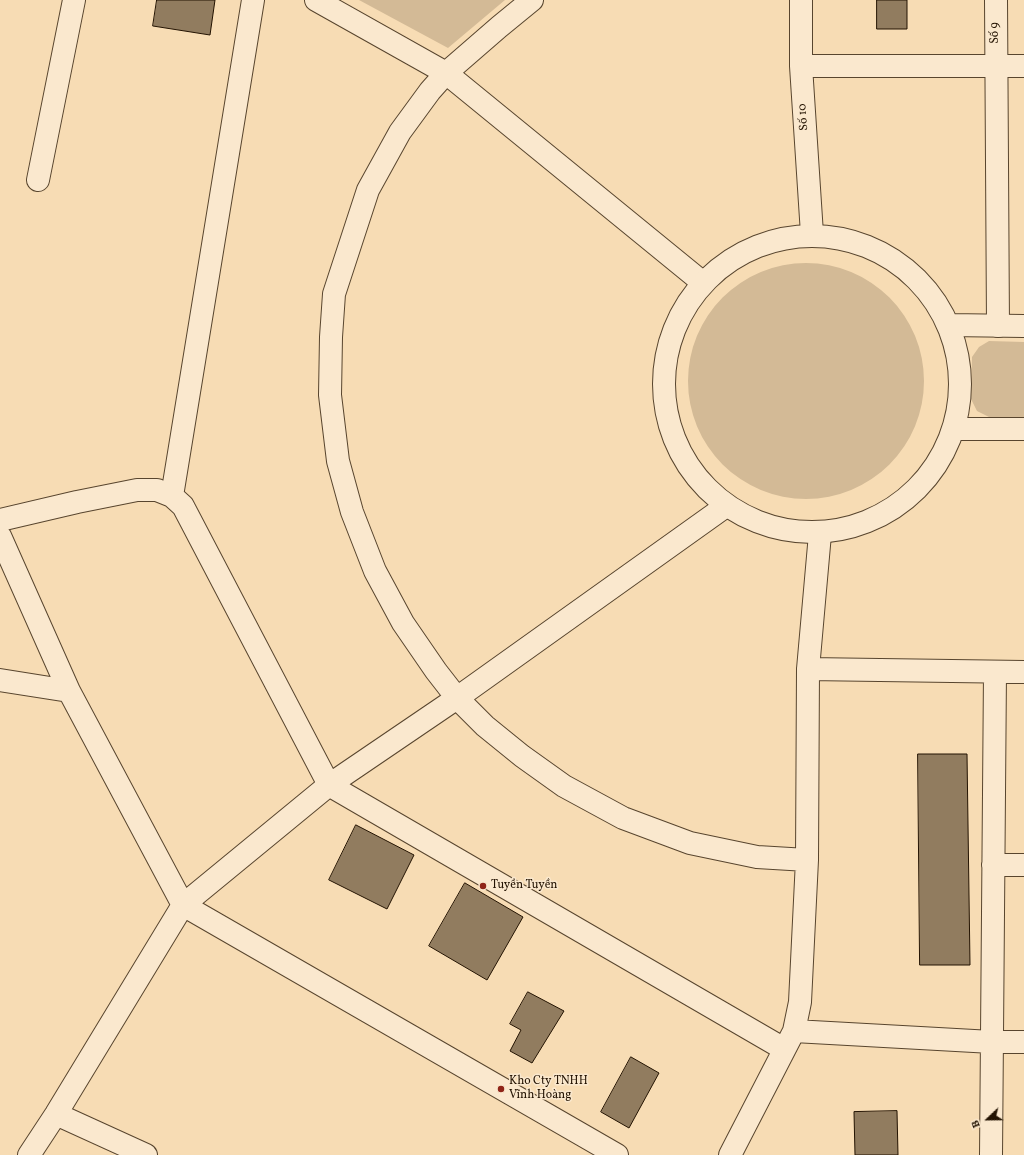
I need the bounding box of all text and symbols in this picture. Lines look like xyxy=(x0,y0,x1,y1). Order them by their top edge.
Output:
street label: Số 9 xyxy=(989,22,1003,44)
street label: Số 10 xyxy=(796,103,812,131)
place label: Tuyền Tuyền xyxy=(491,879,558,893)
marker: Tuyền Tuyền xyxy=(478,881,488,891)
place label: Kho Cty TNHH Vĩnh Hoàng xyxy=(509,1075,588,1103)
marker: Kho Cty TNHH Vĩnh Hoàng xyxy=(496,1084,506,1094)
north arrow xyxy=(968,1099,1008,1139)
text: B xyxy=(968,1117,985,1130)

